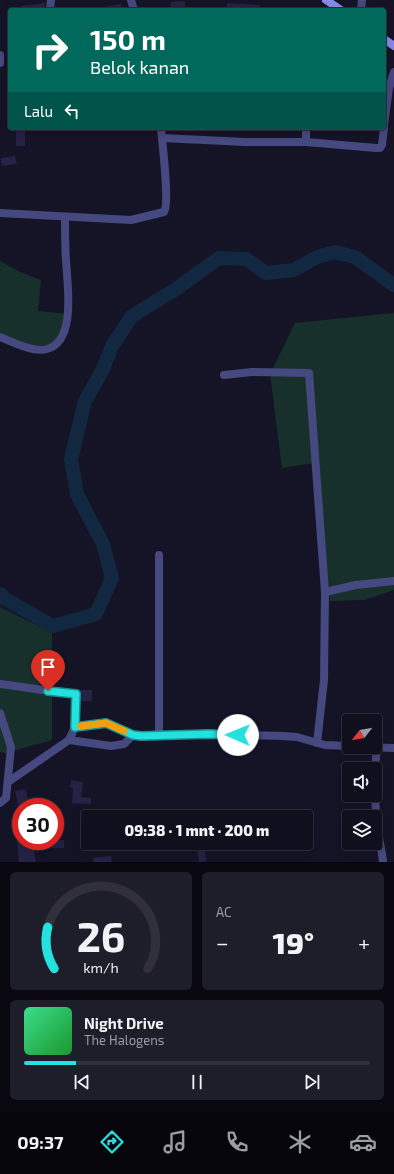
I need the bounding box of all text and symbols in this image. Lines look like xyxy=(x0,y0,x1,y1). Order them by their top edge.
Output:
text: 150 m xyxy=(90,22,166,56)
icon: right xyxy=(24,24,76,76)
text: Belok kanan xyxy=(90,56,189,78)
icon: left xyxy=(61,100,83,122)
text: Lalu xyxy=(24,102,53,120)
pin xyxy=(31,650,65,691)
icon: arrive xyxy=(37,656,59,678)
position arrow xyxy=(217,714,259,756)
north arrow xyxy=(342,714,382,754)
map controls xyxy=(342,714,382,850)
button: sound xyxy=(342,762,382,802)
speed limit sign: 30 xyxy=(12,798,64,850)
button: layers xyxy=(342,810,382,850)
text: 09:38 · 1 mnt · 200 m xyxy=(125,821,269,839)
text: AC xyxy=(216,904,231,920)
text: 26 xyxy=(77,910,125,960)
text: 19° xyxy=(273,924,314,960)
text: − xyxy=(216,929,229,955)
text: + xyxy=(358,929,370,955)
text: km/h xyxy=(83,959,119,976)
text: Night Drive xyxy=(84,1014,164,1032)
text: The Halogens xyxy=(84,1032,164,1048)
icon: previous xyxy=(71,1071,93,1093)
icon: pause xyxy=(186,1071,208,1093)
icon: next xyxy=(301,1071,323,1093)
icon: directions xyxy=(98,1128,126,1156)
icon: music xyxy=(161,1128,189,1156)
icon: phone xyxy=(223,1128,251,1156)
icon: climate xyxy=(286,1128,314,1156)
icon: car xyxy=(349,1128,377,1156)
text: 09:37 xyxy=(17,1131,64,1153)

